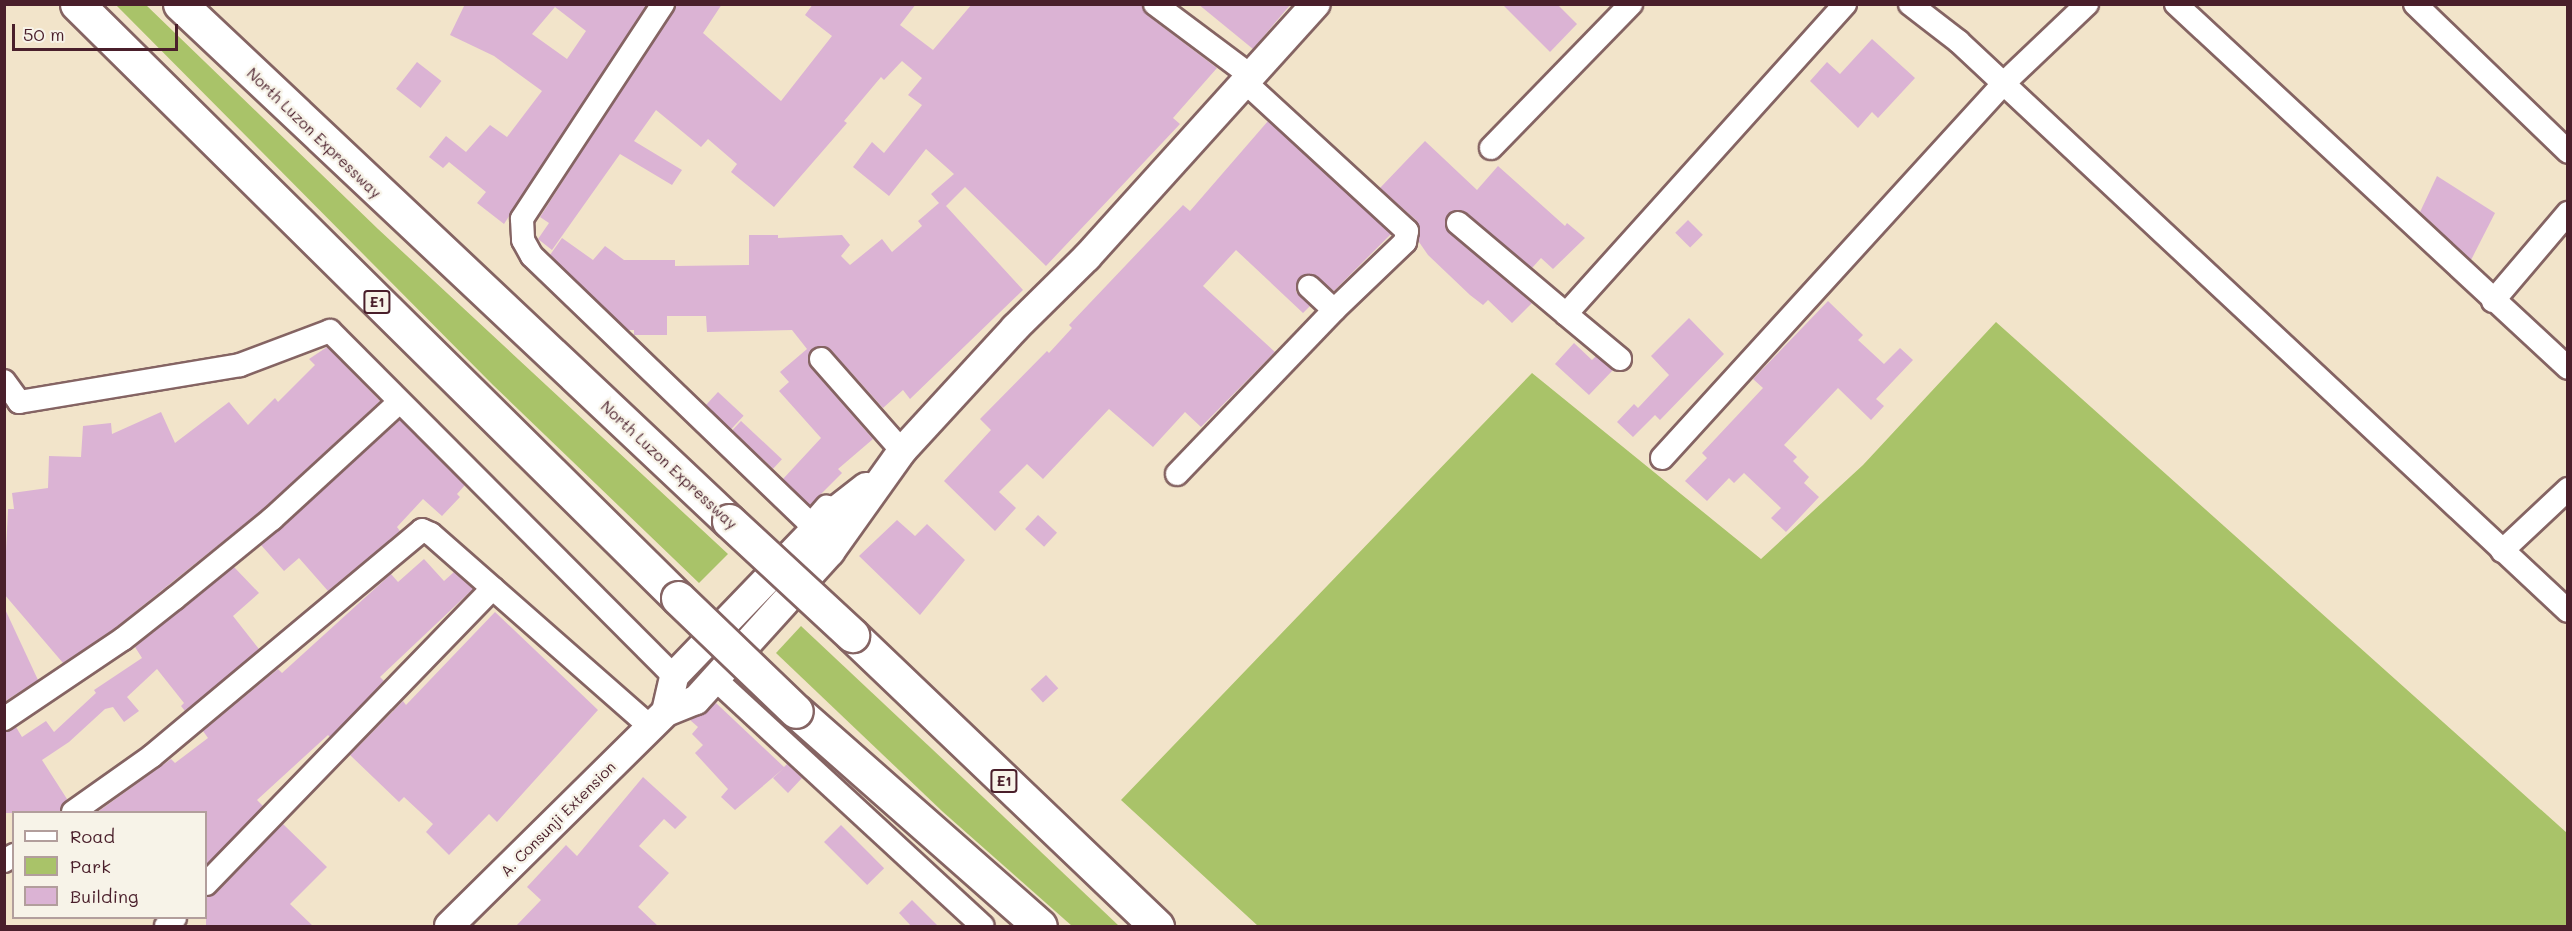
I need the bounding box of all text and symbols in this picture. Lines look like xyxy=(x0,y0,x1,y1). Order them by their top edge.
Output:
scale bar xyxy=(15,12,182,50)
text: 50 m xyxy=(23,22,65,46)
street label: North Luzon Expressway xyxy=(243,64,385,202)
road number: E1 xyxy=(362,291,392,313)
street label: North Luzon Expressway xyxy=(597,397,741,533)
street label: A. Consunji Extension xyxy=(497,758,619,880)
road number: E1 xyxy=(989,770,1019,792)
legend xyxy=(12,811,207,919)
text: Road xyxy=(70,824,115,848)
text: Park xyxy=(70,854,111,878)
text: Building xyxy=(70,884,138,908)

